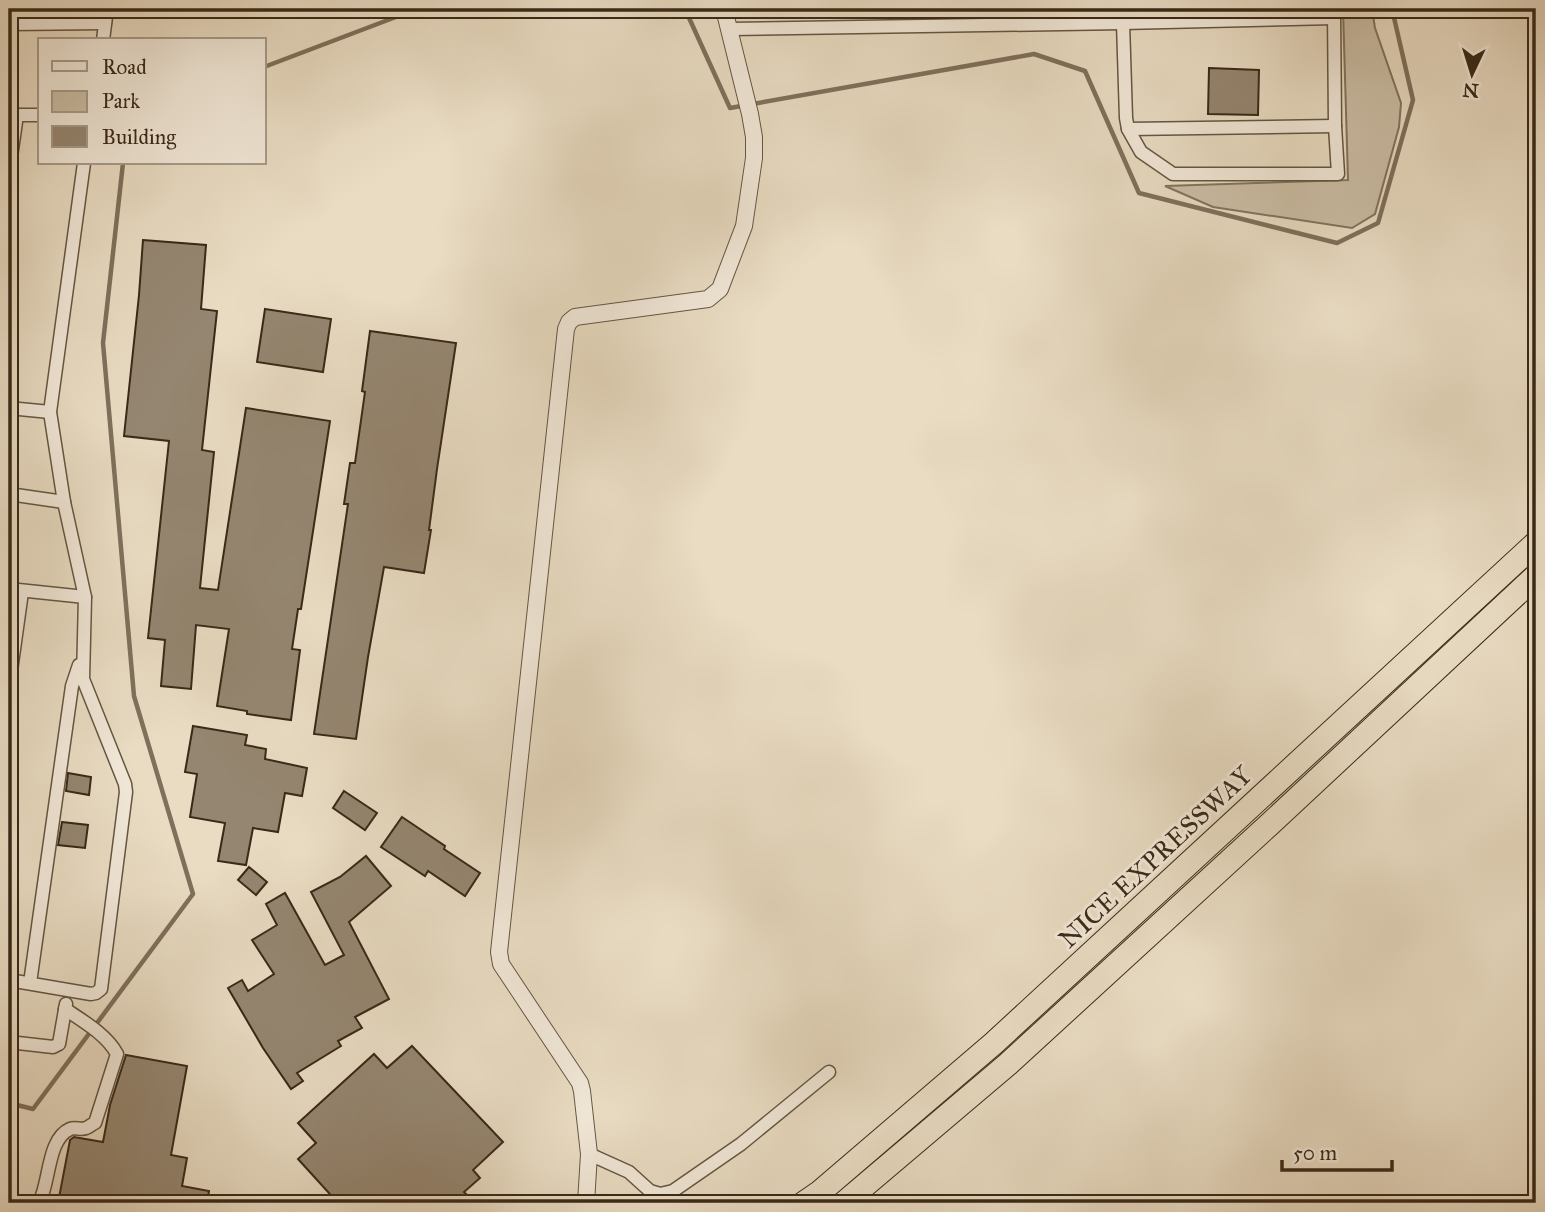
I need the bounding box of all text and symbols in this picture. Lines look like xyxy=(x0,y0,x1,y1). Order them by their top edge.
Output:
legend xyxy=(38,38,266,164)
north arrow xyxy=(1436,38,1506,108)
text: Road xyxy=(102,54,147,80)
text: N xyxy=(1462,78,1480,102)
text: Park xyxy=(102,88,140,114)
text: Building xyxy=(102,124,176,150)
street label: NICE EXPRESSWAY xyxy=(1052,758,1259,955)
scale bar xyxy=(1282,1128,1393,1172)
text: 50 m xyxy=(1293,1140,1338,1166)

